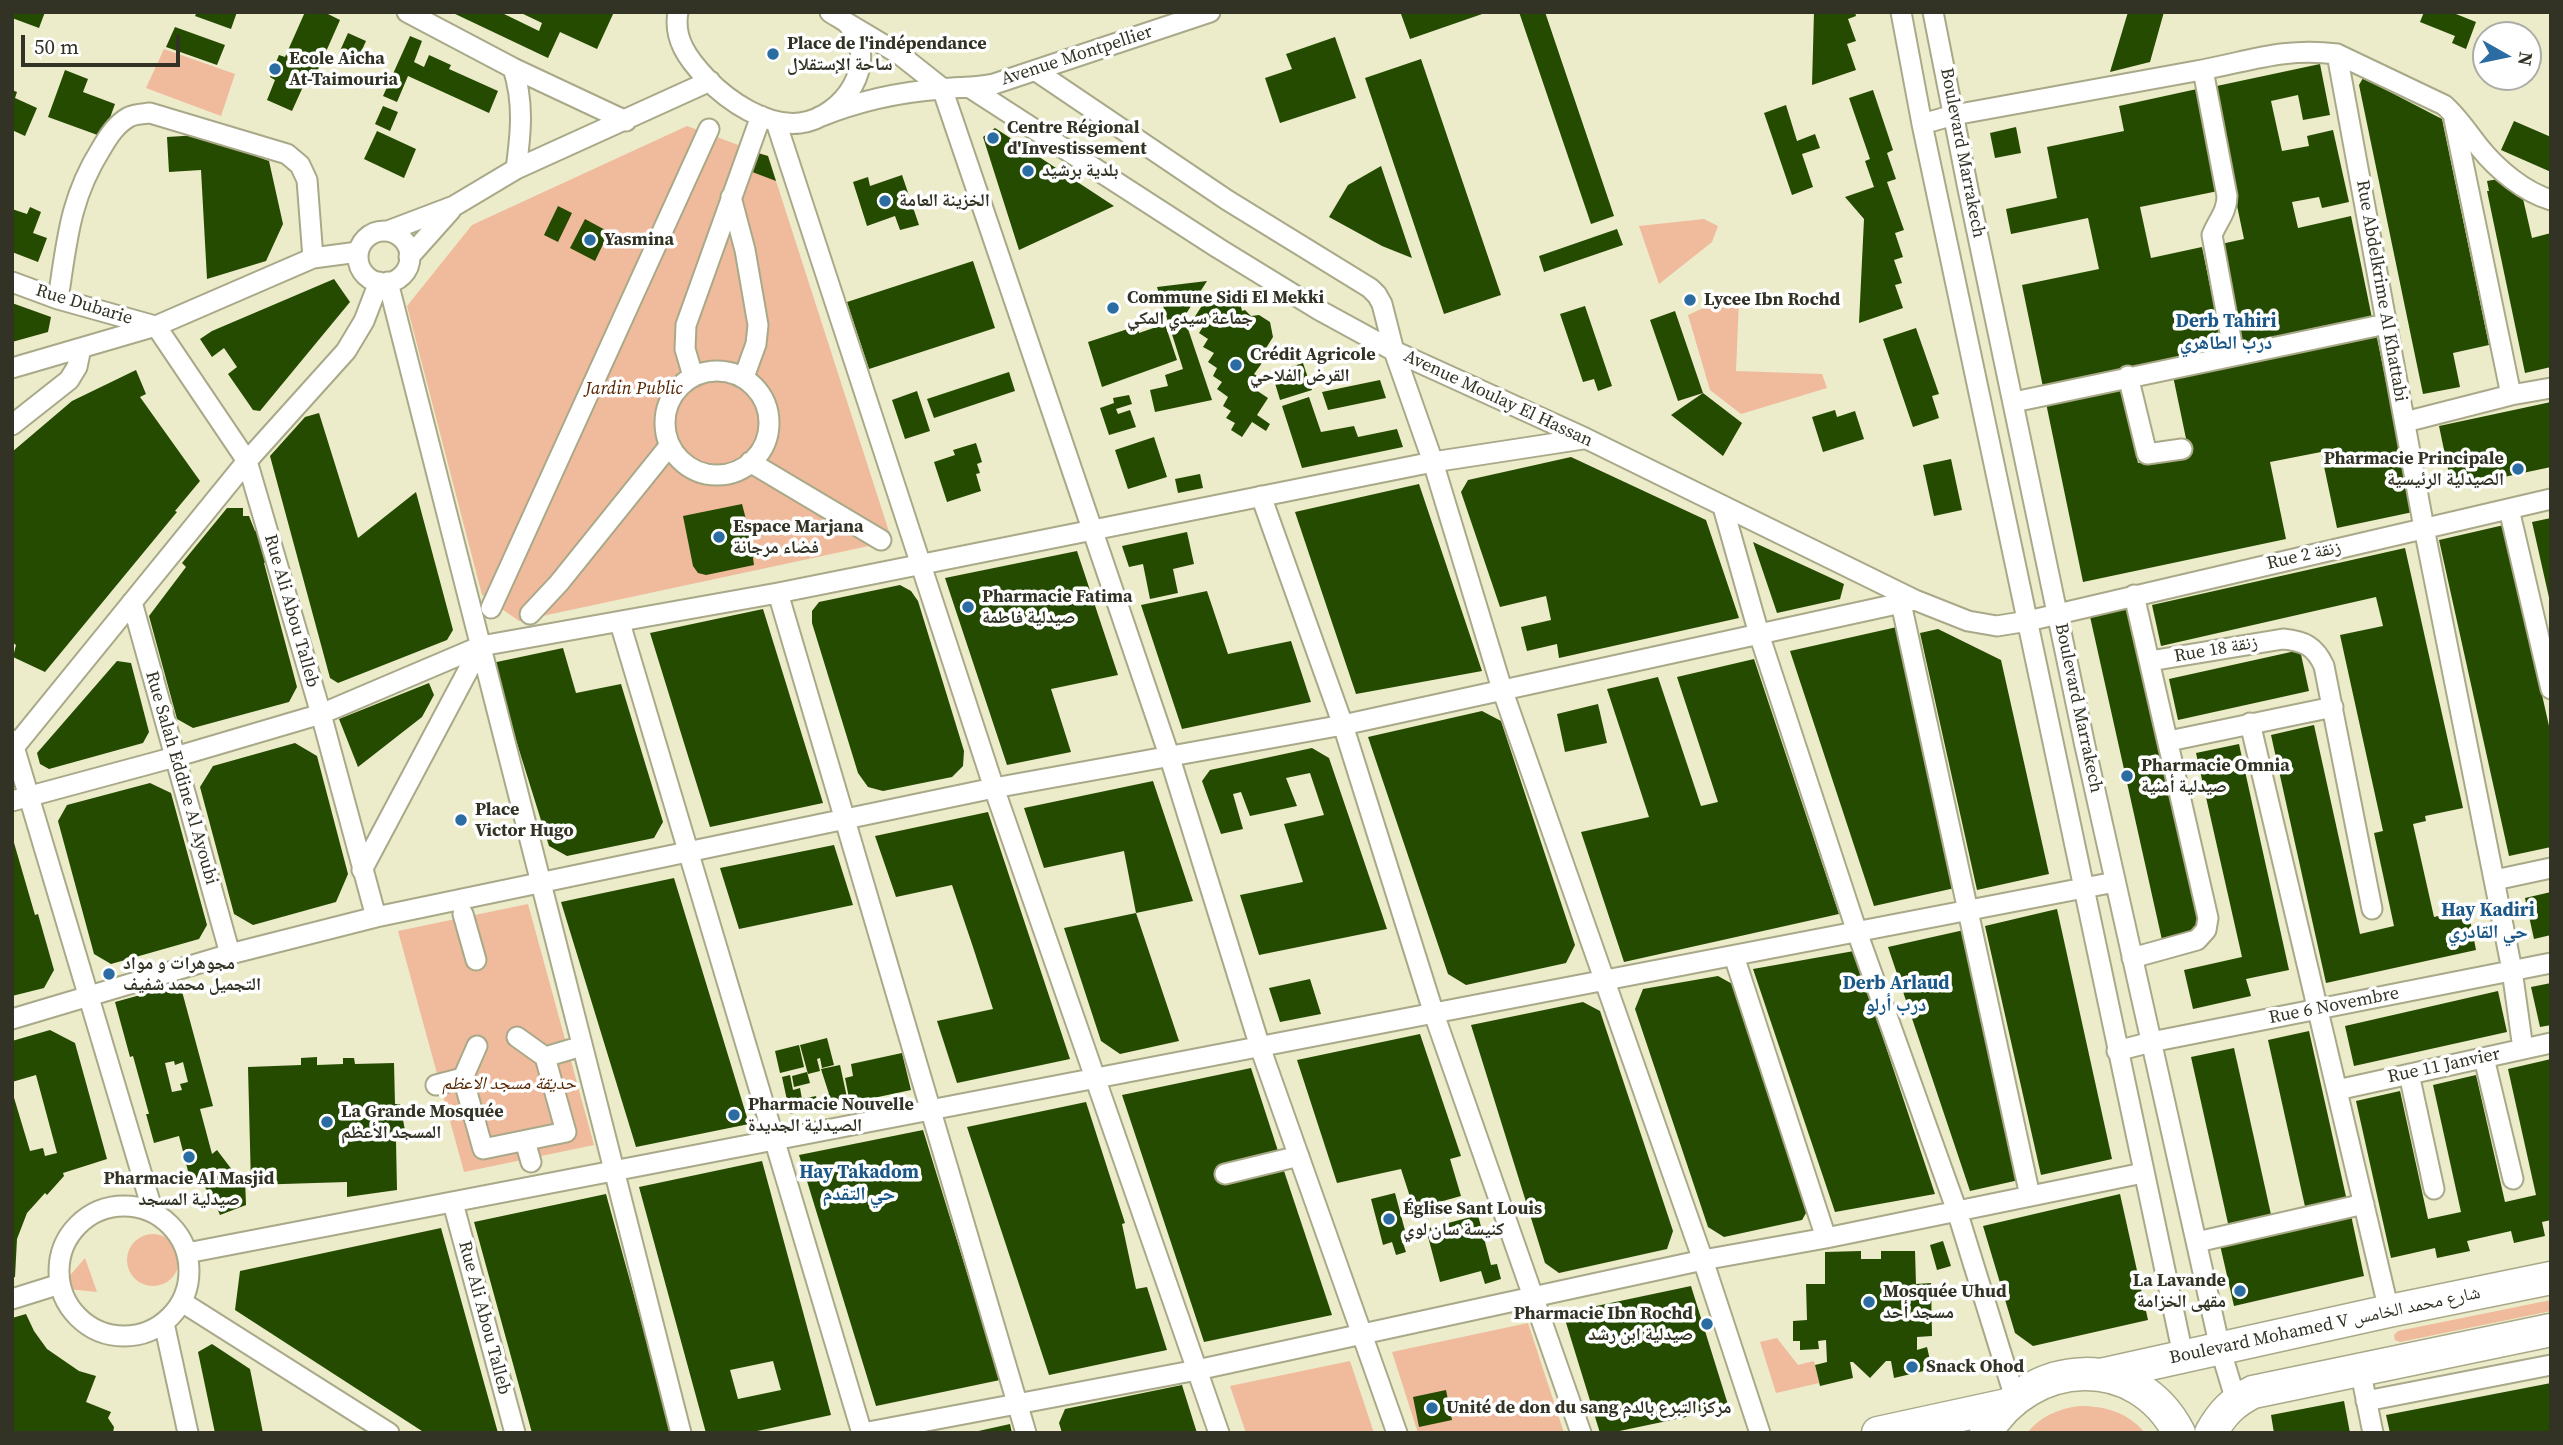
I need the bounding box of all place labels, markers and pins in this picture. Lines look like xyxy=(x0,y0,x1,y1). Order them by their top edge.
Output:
place label: Place de l'indépendance ساحة الإستقلال xyxy=(787,33,987,76)
marker: Place de l'indépendance ساحة الإستقلال xyxy=(765,46,781,62)
place label: Ecole Aicha At-Taimouria xyxy=(289,48,398,90)
marker: Ecole Aicha At-Taimouria xyxy=(267,61,283,77)
place label: Centre Régional d'Investissement xyxy=(1007,117,1147,160)
marker: Centre Régional d'Investissement xyxy=(985,130,1001,146)
place label: بلدية برشيد xyxy=(1042,160,1118,182)
marker: بلدية برشيد xyxy=(1020,163,1036,179)
place label: الخزينة العامة xyxy=(899,190,990,212)
marker: الخزينة العامة xyxy=(877,193,893,209)
place label: Yasmina xyxy=(604,229,674,251)
marker: Yasmina xyxy=(582,232,598,248)
place label: Commune Sidi El Mekki جماعة سيدي المكي xyxy=(1127,287,1324,330)
place label: Lycee Ibn Rochd xyxy=(1704,289,1840,311)
marker: Lycee Ibn Rochd xyxy=(1682,292,1698,308)
marker: Commune Sidi El Mekki جماعة سيدي المكي xyxy=(1105,300,1121,316)
place label: Crédit Agricole القرض الفلاحي xyxy=(1250,344,1376,386)
marker: Crédit Agricole القرض الفلاحي xyxy=(1228,357,1244,373)
place label: Pharmacie Principale الصيدلية الرئيسية xyxy=(2324,448,2504,490)
marker: Pharmacie Principale الصيدلية الرئيسية xyxy=(2510,461,2526,477)
place label: Espace Marjana فضاء مرجانة xyxy=(733,516,864,558)
marker: Espace Marjana فضاء مرجانة xyxy=(711,529,727,545)
place label: Pharmacie Fatima صيدلية فاطمة xyxy=(982,586,1132,628)
marker: Pharmacie Fatima صيدلية فاطمة xyxy=(960,599,976,615)
place label: Pharmacie Omnia صيدلية أمنية xyxy=(2141,755,2290,798)
marker: Pharmacie Omnia صيدلية أمنية xyxy=(2119,768,2135,784)
place label: Place Victor Hugo xyxy=(475,799,574,842)
marker: Place Victor Hugo xyxy=(453,812,469,828)
place label: مجوهرات و مواد التجميل محمد شفيف xyxy=(123,953,261,996)
marker: مجوهرات و مواد التجميل محمد شفيف xyxy=(101,966,117,982)
place label: Pharmacie Nouvelle الصيدلية الجديدة xyxy=(748,1094,914,1136)
place label: La Grande Mosquée المسجد الأعظم xyxy=(341,1101,504,1144)
marker: Pharmacie Nouvelle الصيدلية الجديدة xyxy=(726,1107,742,1123)
marker: La Grande Mosquée المسجد الأعظم xyxy=(319,1114,335,1130)
marker: Pharmacie Al Masjid صيدلية المسجد xyxy=(181,1149,197,1165)
place label: Pharmacie Al Masjid صيدلية المسجد xyxy=(104,1168,274,1210)
place label: Église Sant Louis كنيسة سان لوي xyxy=(1403,1198,1542,1240)
marker: Église Sant Louis كنيسة سان لوي xyxy=(1381,1211,1397,1227)
place label: La Lavande مقهى الخزامة xyxy=(2133,1270,2226,1312)
place label: Mosquée Uhud مسجد أحد xyxy=(1883,1281,2007,1324)
marker: La Lavande مقهى الخزامة xyxy=(2232,1283,2248,1299)
marker: Mosquée Uhud مسجد أحد xyxy=(1861,1294,1877,1310)
place label: Pharmacie Ibn Rochd صيدلية ابن رشد xyxy=(1514,1303,1693,1346)
marker: Pharmacie Ibn Rochd صيدلية ابن رشد xyxy=(1699,1316,1715,1332)
place label: Snack Ohod xyxy=(1926,1356,2024,1378)
marker: Snack Ohod xyxy=(1904,1359,1920,1375)
place label: Unité de don du sang مركز التبرع بالدم xyxy=(1446,1397,1731,1419)
marker: Unité de don du sang مركز التبرع بالدم xyxy=(1424,1400,1440,1416)

